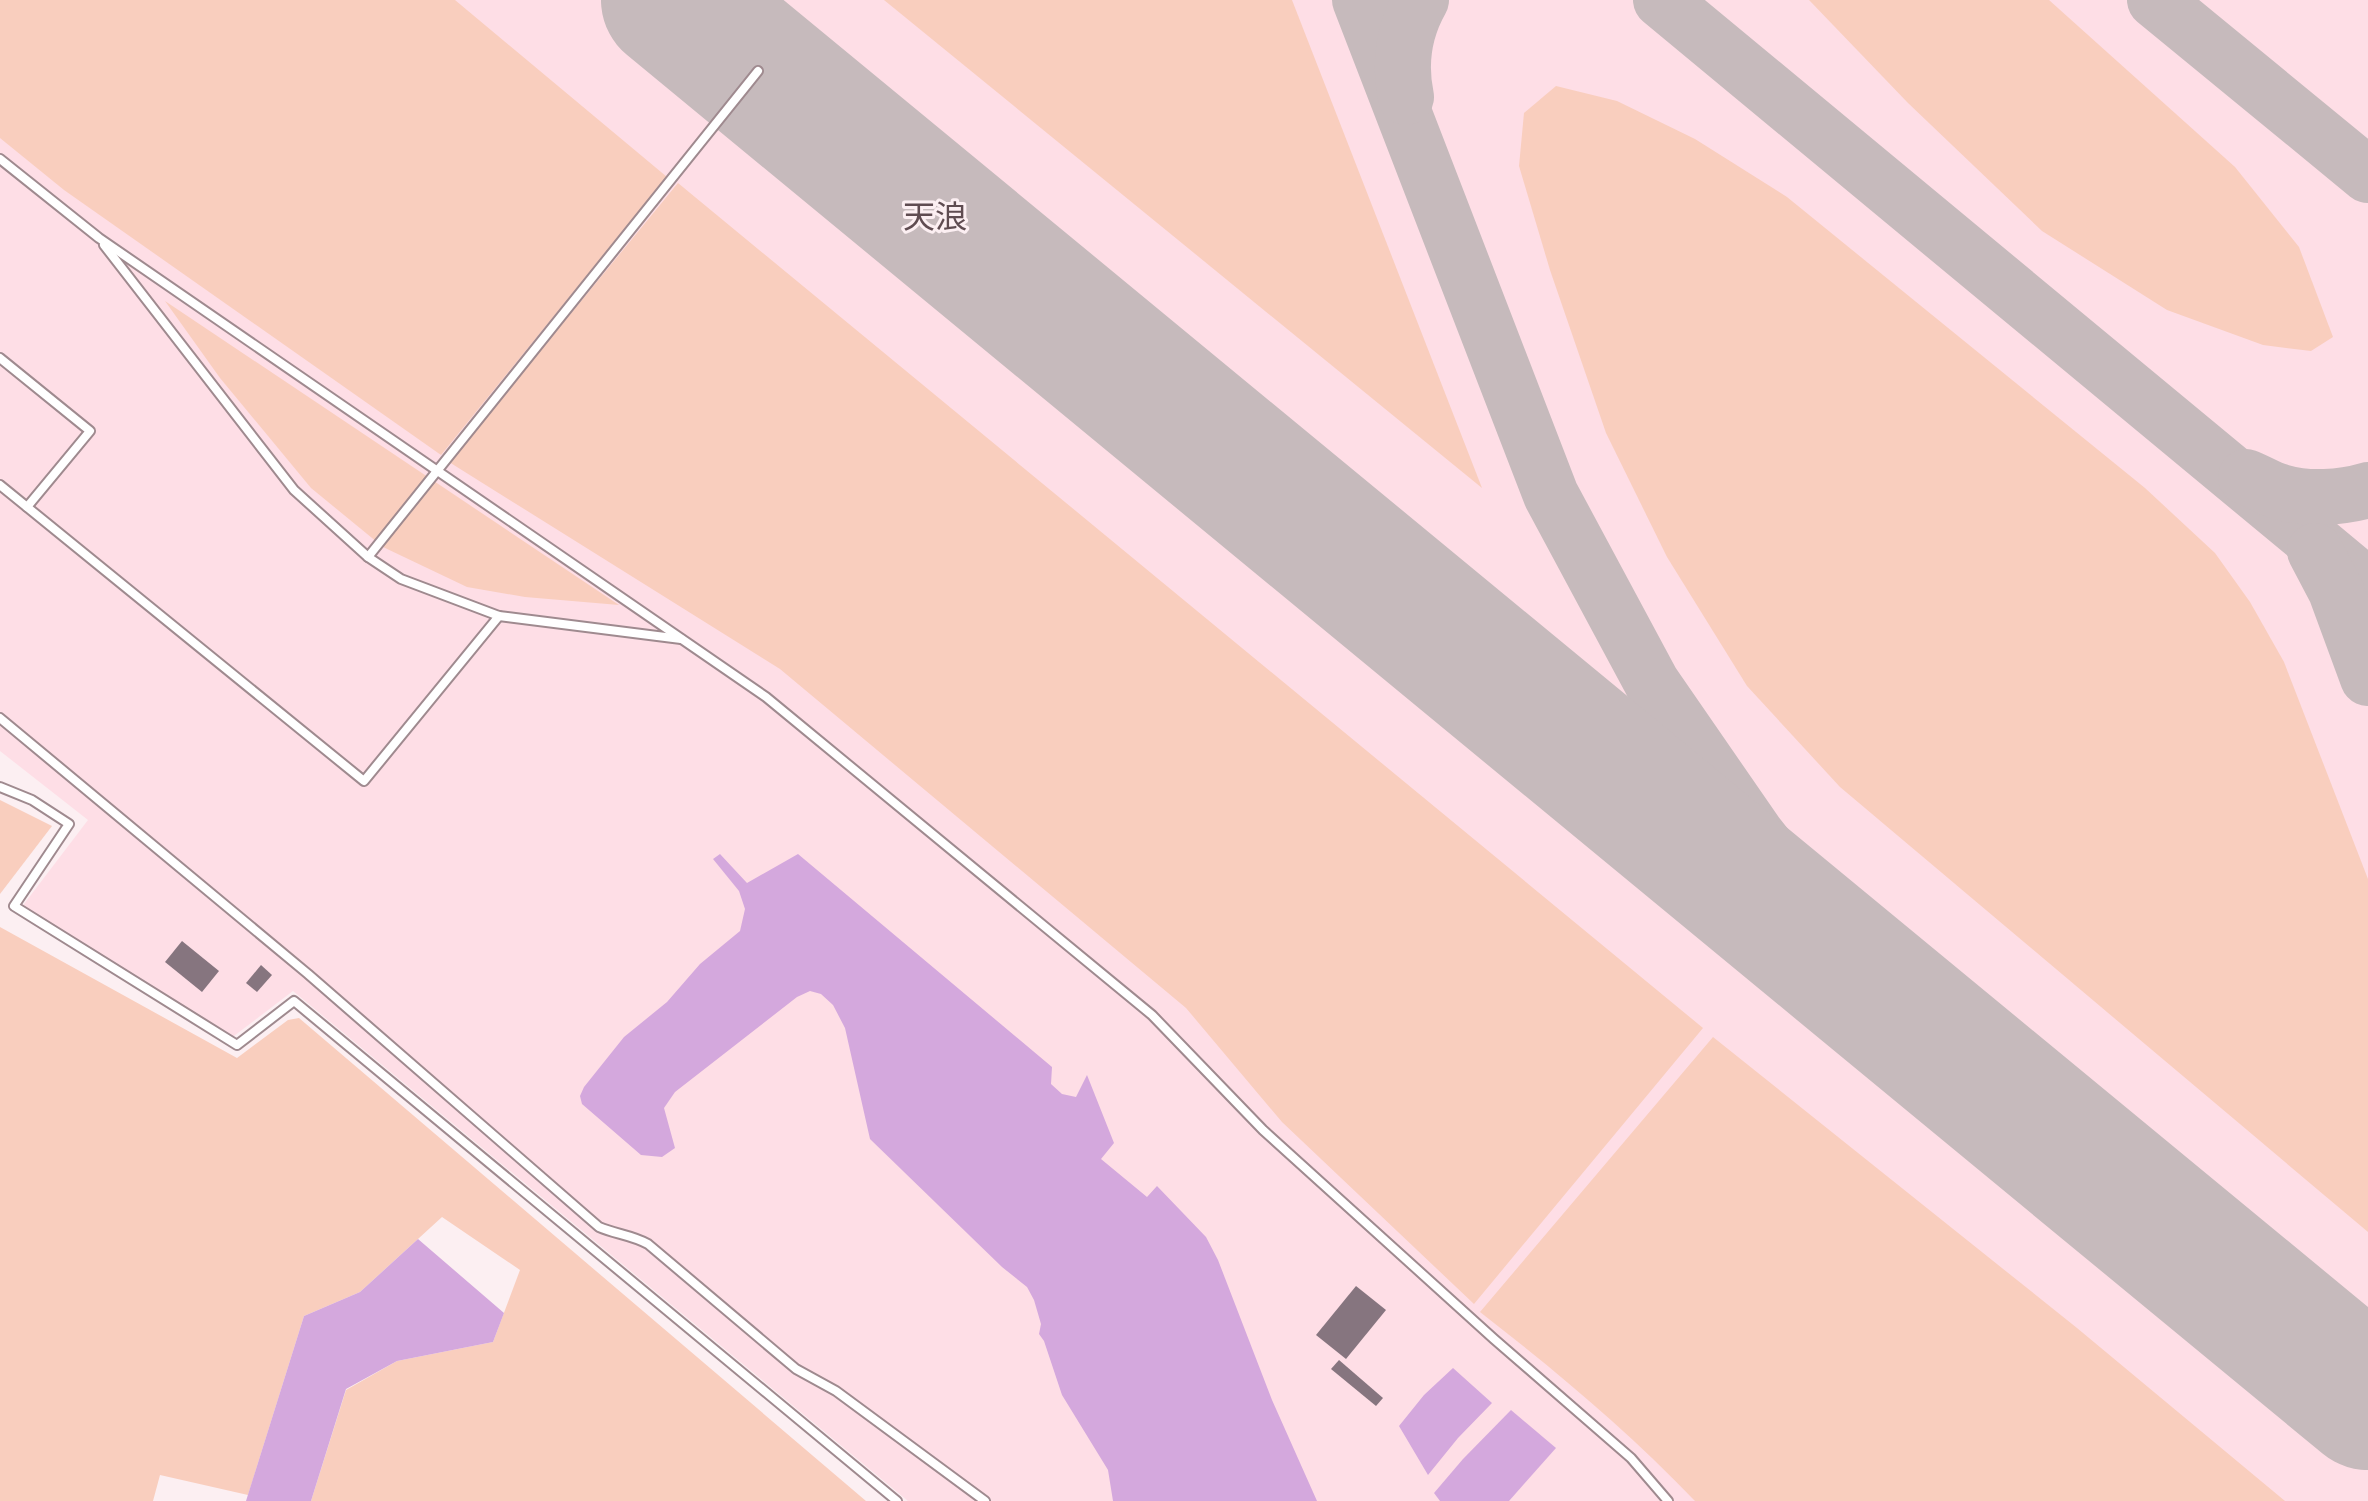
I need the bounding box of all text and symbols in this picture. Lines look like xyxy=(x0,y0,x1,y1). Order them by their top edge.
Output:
district label: 天浪 xyxy=(903,197,967,236)

